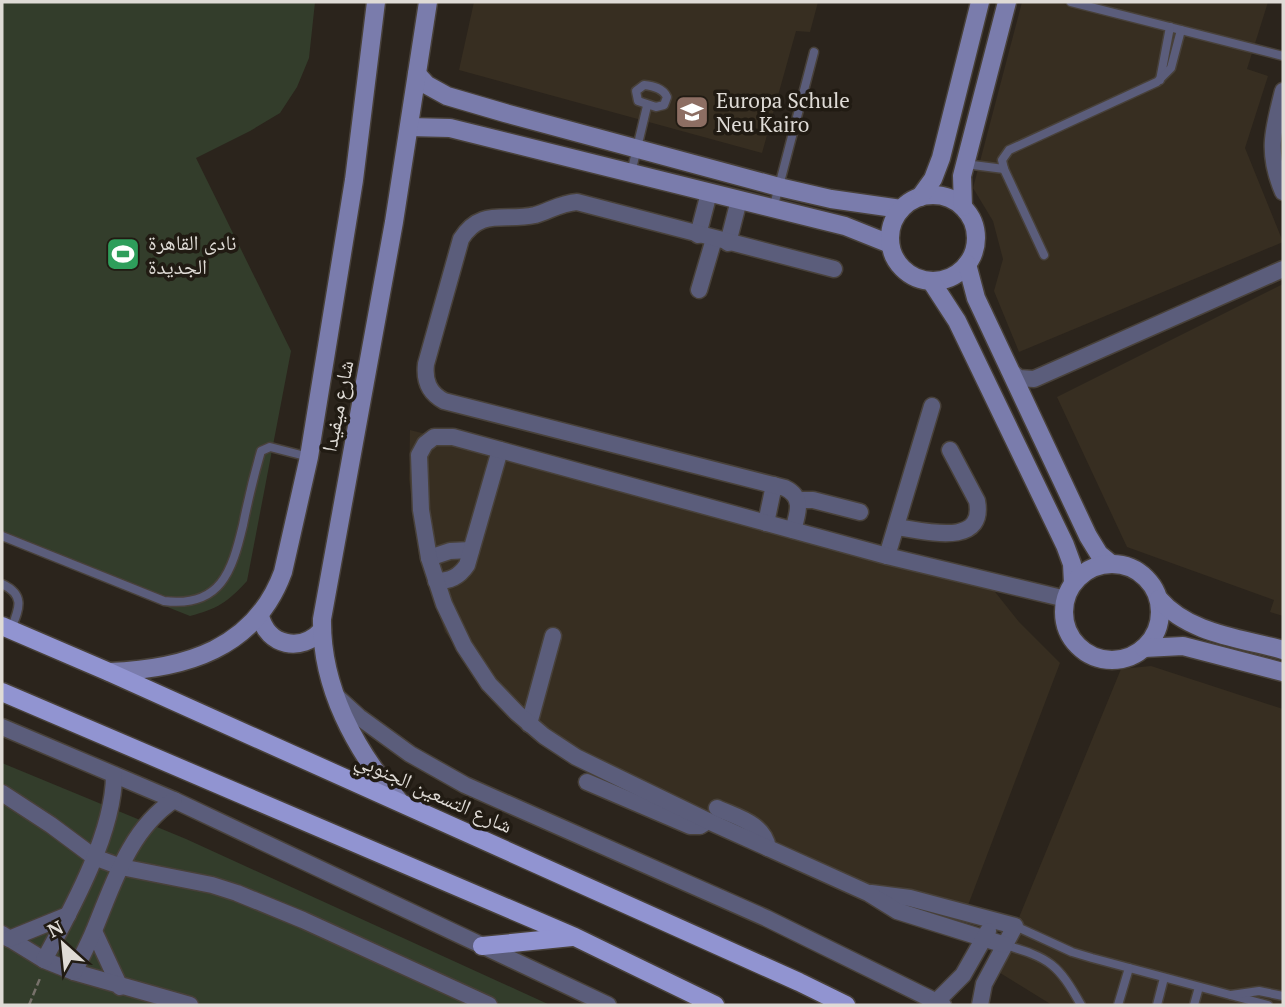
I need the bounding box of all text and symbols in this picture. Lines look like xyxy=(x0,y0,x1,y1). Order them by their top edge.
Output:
place label: Europa Schule Neu Kairo xyxy=(716,86,850,138)
school or university icon: Europa Schule Neu Kairo xyxy=(673,93,711,131)
place label: نادى القاهرة الجديدة xyxy=(148,228,236,280)
sports icon: نادى القاهرة الجديدة xyxy=(104,235,142,273)
street label: شارع ميفيدا xyxy=(314,358,360,454)
street label: شارع التسعين الجنوبي xyxy=(350,745,517,842)
north arrow xyxy=(28,909,98,979)
text: N xyxy=(43,914,68,943)

